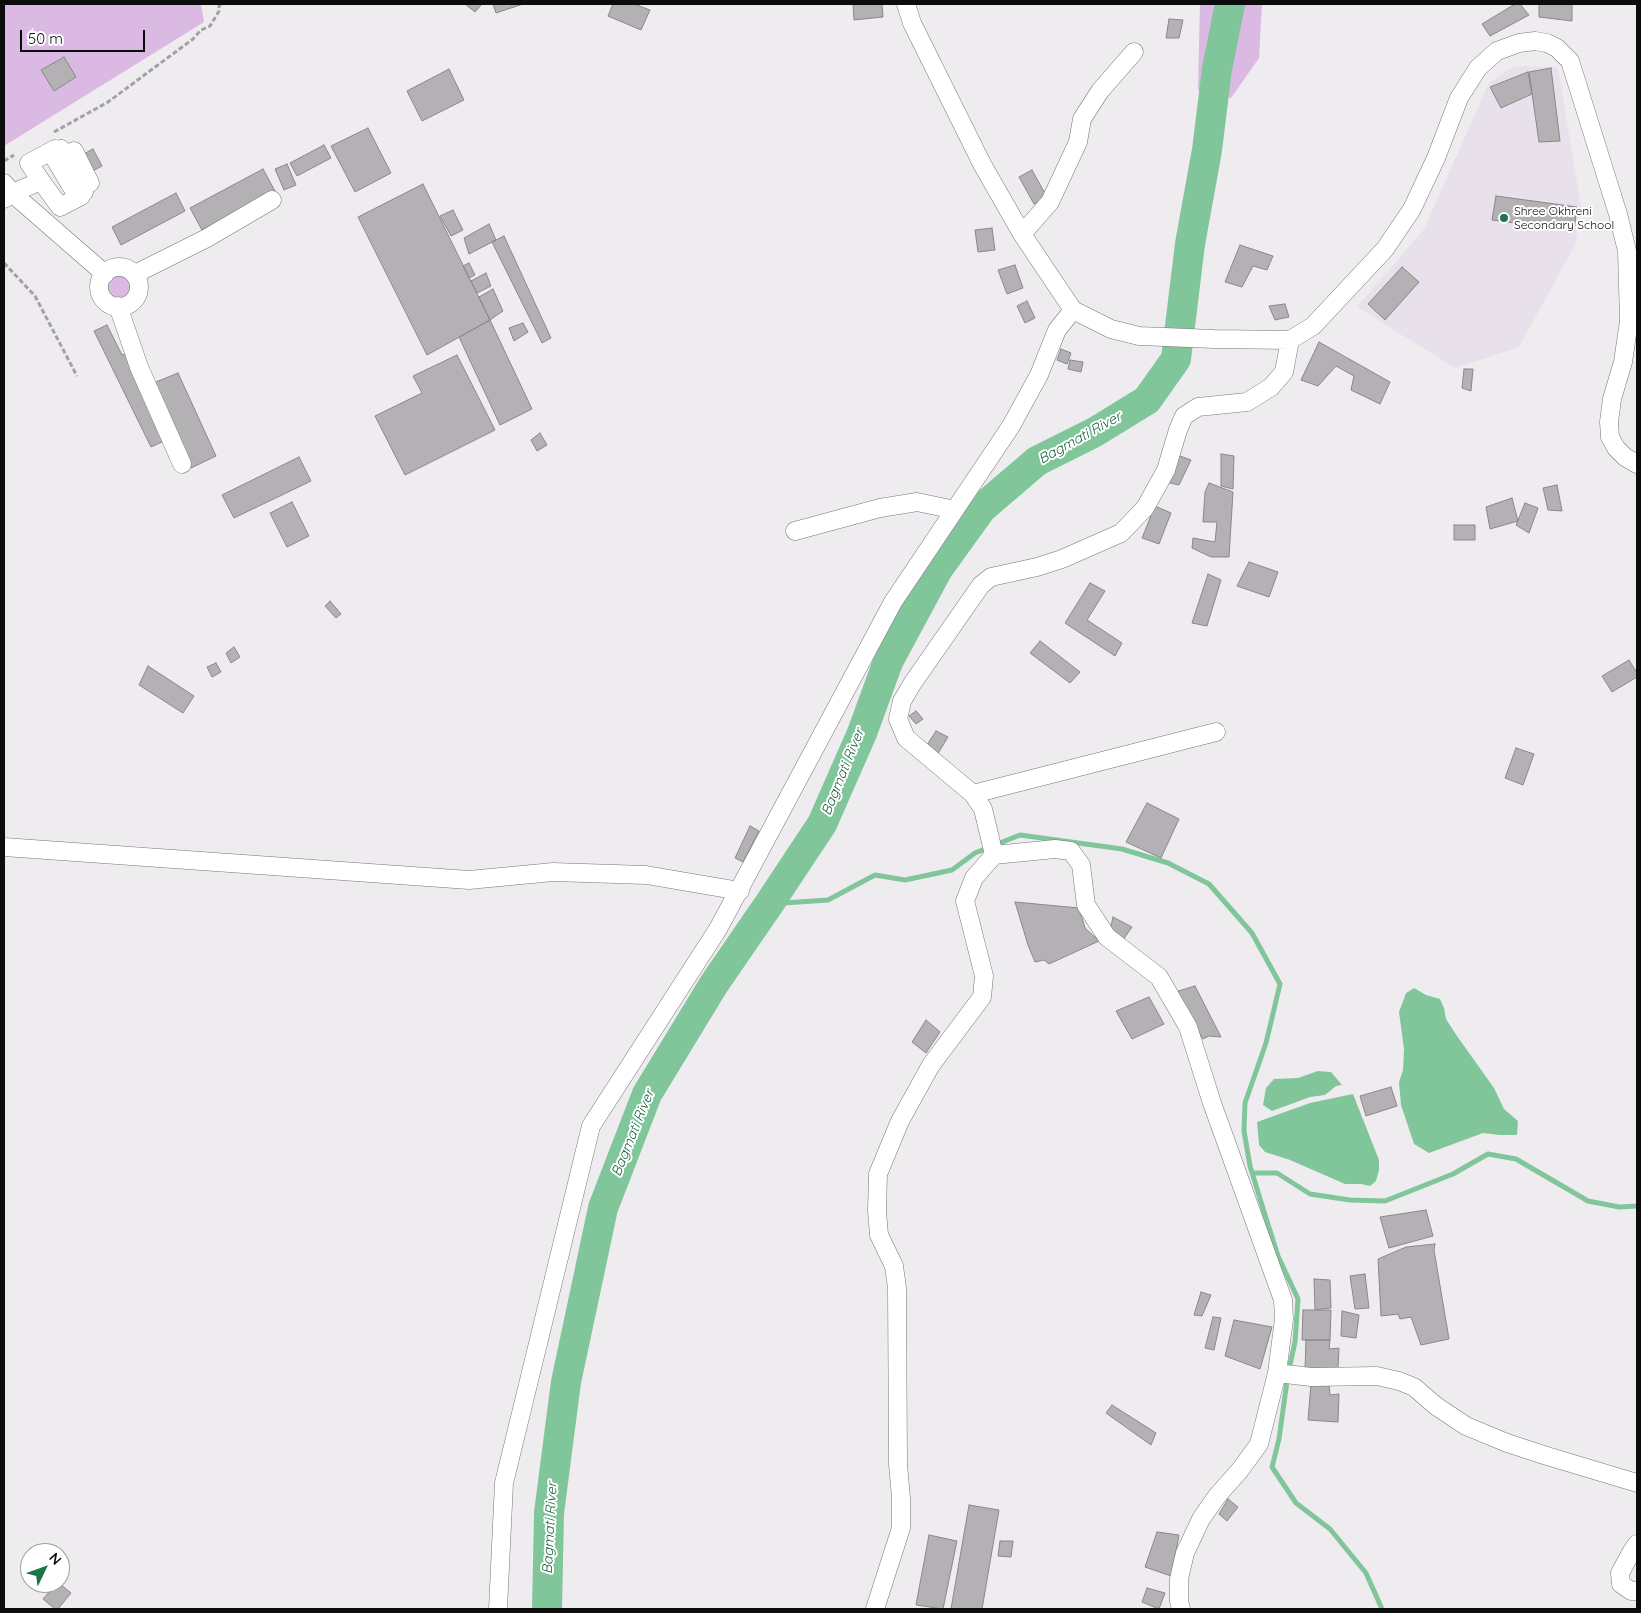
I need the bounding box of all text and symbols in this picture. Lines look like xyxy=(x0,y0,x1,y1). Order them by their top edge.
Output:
scale bar xyxy=(22,20,148,52)
text: 50 m xyxy=(28,29,63,48)
place label: Shree Okhreni Secondary School xyxy=(1514,204,1614,232)
marker: Shree Okhreni Secondary School xyxy=(1498,212,1510,224)
water label: Bagmati River xyxy=(1036,408,1124,468)
water label: Bagmati River xyxy=(818,726,868,818)
water label: Bagmati River xyxy=(608,1087,658,1179)
water label: Bagmati River xyxy=(539,1482,561,1574)
north arrow xyxy=(20,1543,70,1593)
text: N xyxy=(45,1549,66,1568)

